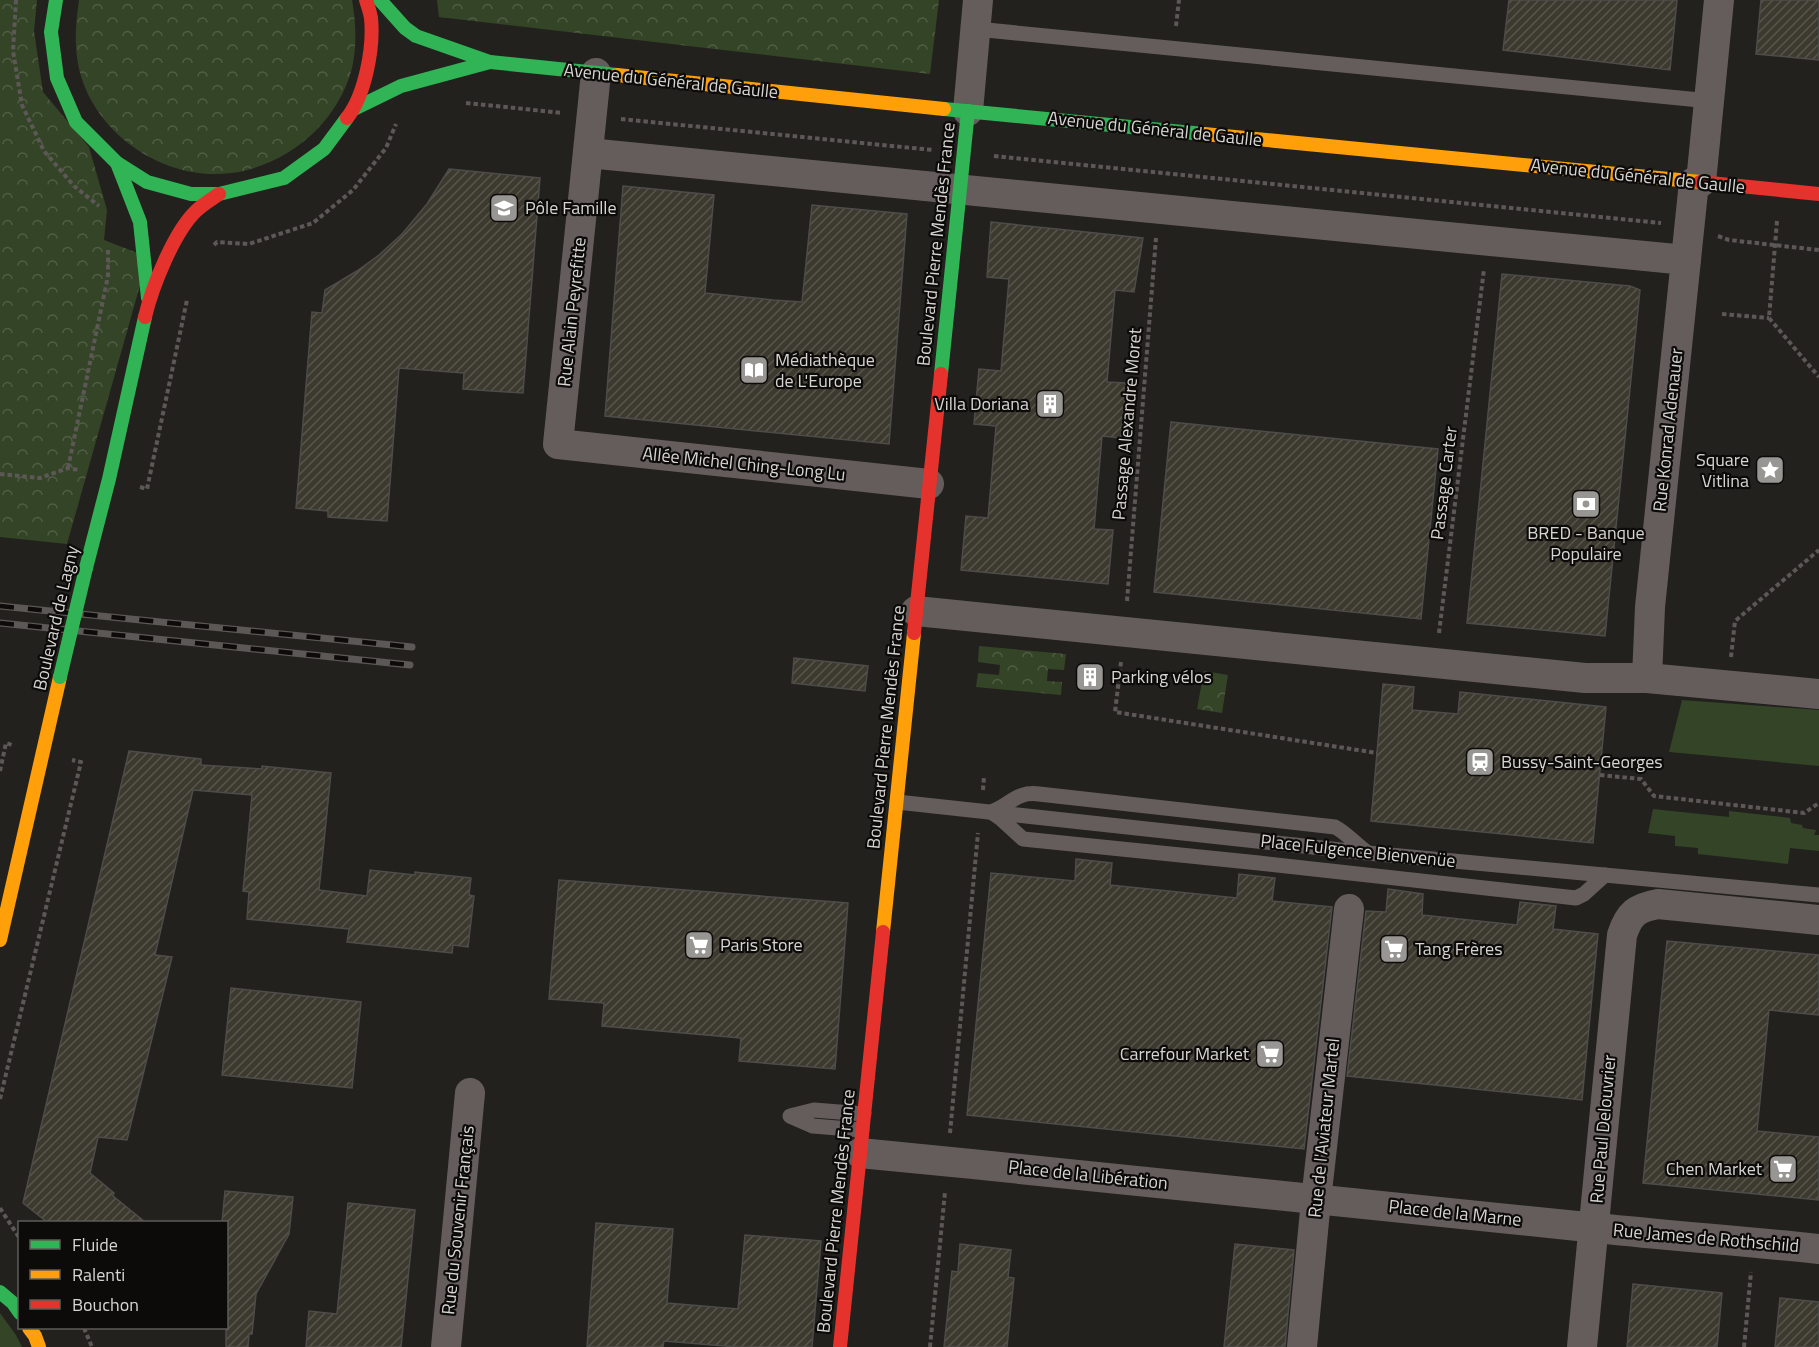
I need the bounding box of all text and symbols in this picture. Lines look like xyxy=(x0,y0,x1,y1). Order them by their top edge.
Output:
street label: Avenue du Général de Gaulle xyxy=(563,56,779,105)
street label: Avenue du Général de Gaulle xyxy=(1047,104,1263,153)
street label: Boulevard Pierre Mendès France xyxy=(909,121,962,367)
street label: Avenue du Général de Gaulle xyxy=(1530,151,1746,200)
school or university icon: Pôle Famille xyxy=(488,192,520,224)
place label: Pôle Famille xyxy=(525,194,617,221)
street label: Rue Alain Peyrefitte xyxy=(550,236,593,388)
street label: Passage Alexandre Moret xyxy=(1105,326,1148,521)
place label: Médiathèque de L'Europe xyxy=(775,346,875,394)
street label: Rue Konrad Adenauer xyxy=(1645,347,1690,513)
library icon: Médiathèque de L'Europe xyxy=(738,354,770,386)
building icon: Villa Doriana xyxy=(1034,388,1066,420)
place label: Villa Doriana xyxy=(934,390,1029,417)
street label: Passage Carter xyxy=(1423,425,1464,541)
street label: Allée Michel Ching-Long Lu xyxy=(641,439,847,488)
place label: Square Vitlina xyxy=(1696,446,1749,494)
place icon: Square Vitlina xyxy=(1754,454,1786,486)
bank icon: BRED - Banque Populaire xyxy=(1570,488,1602,520)
place label: BRED - Banque Populaire xyxy=(1527,519,1645,567)
street label: Boulevard de Lagny xyxy=(26,542,85,693)
street label: Boulevard Pierre Mendès France xyxy=(859,604,912,850)
building icon: Parking vélos xyxy=(1074,661,1106,693)
place label: Parking vélos xyxy=(1111,663,1212,690)
station icon: Bussy-Saint-Georges xyxy=(1464,746,1496,778)
place label: Bussy-Saint-Georges xyxy=(1501,748,1663,775)
street label: Place Fulgence Bienvenüe xyxy=(1259,827,1457,874)
supermarket icon: Paris Store xyxy=(683,929,715,961)
place label: Paris Store xyxy=(720,931,803,958)
supermarket icon: Tang Frères xyxy=(1378,933,1410,965)
place label: Tang Frères xyxy=(1415,935,1503,962)
street label: Rue de l'Aviateur Martel xyxy=(1301,1037,1346,1219)
supermarket icon: Carrefour Market xyxy=(1254,1038,1286,1070)
place label: Carrefour Market xyxy=(1120,1040,1250,1067)
street label: Rue Paul Delouvrier xyxy=(1583,1054,1622,1204)
street label: Boulevard Pierre Mendès France xyxy=(809,1088,862,1334)
street label: Rue du Souvenir Français xyxy=(434,1124,481,1316)
street label: Place de la Libération xyxy=(1007,1153,1169,1196)
supermarket icon: Chen Market xyxy=(1767,1153,1799,1185)
place label: Chen Market xyxy=(1666,1155,1763,1182)
street label: Place de la Marne xyxy=(1387,1192,1523,1233)
street label: Rue James de Rothschild xyxy=(1612,1216,1800,1259)
legend xyxy=(18,1221,228,1329)
text: Fluide xyxy=(72,1231,118,1258)
text: Ralenti xyxy=(72,1261,125,1288)
text: Bouchon xyxy=(72,1291,139,1318)

